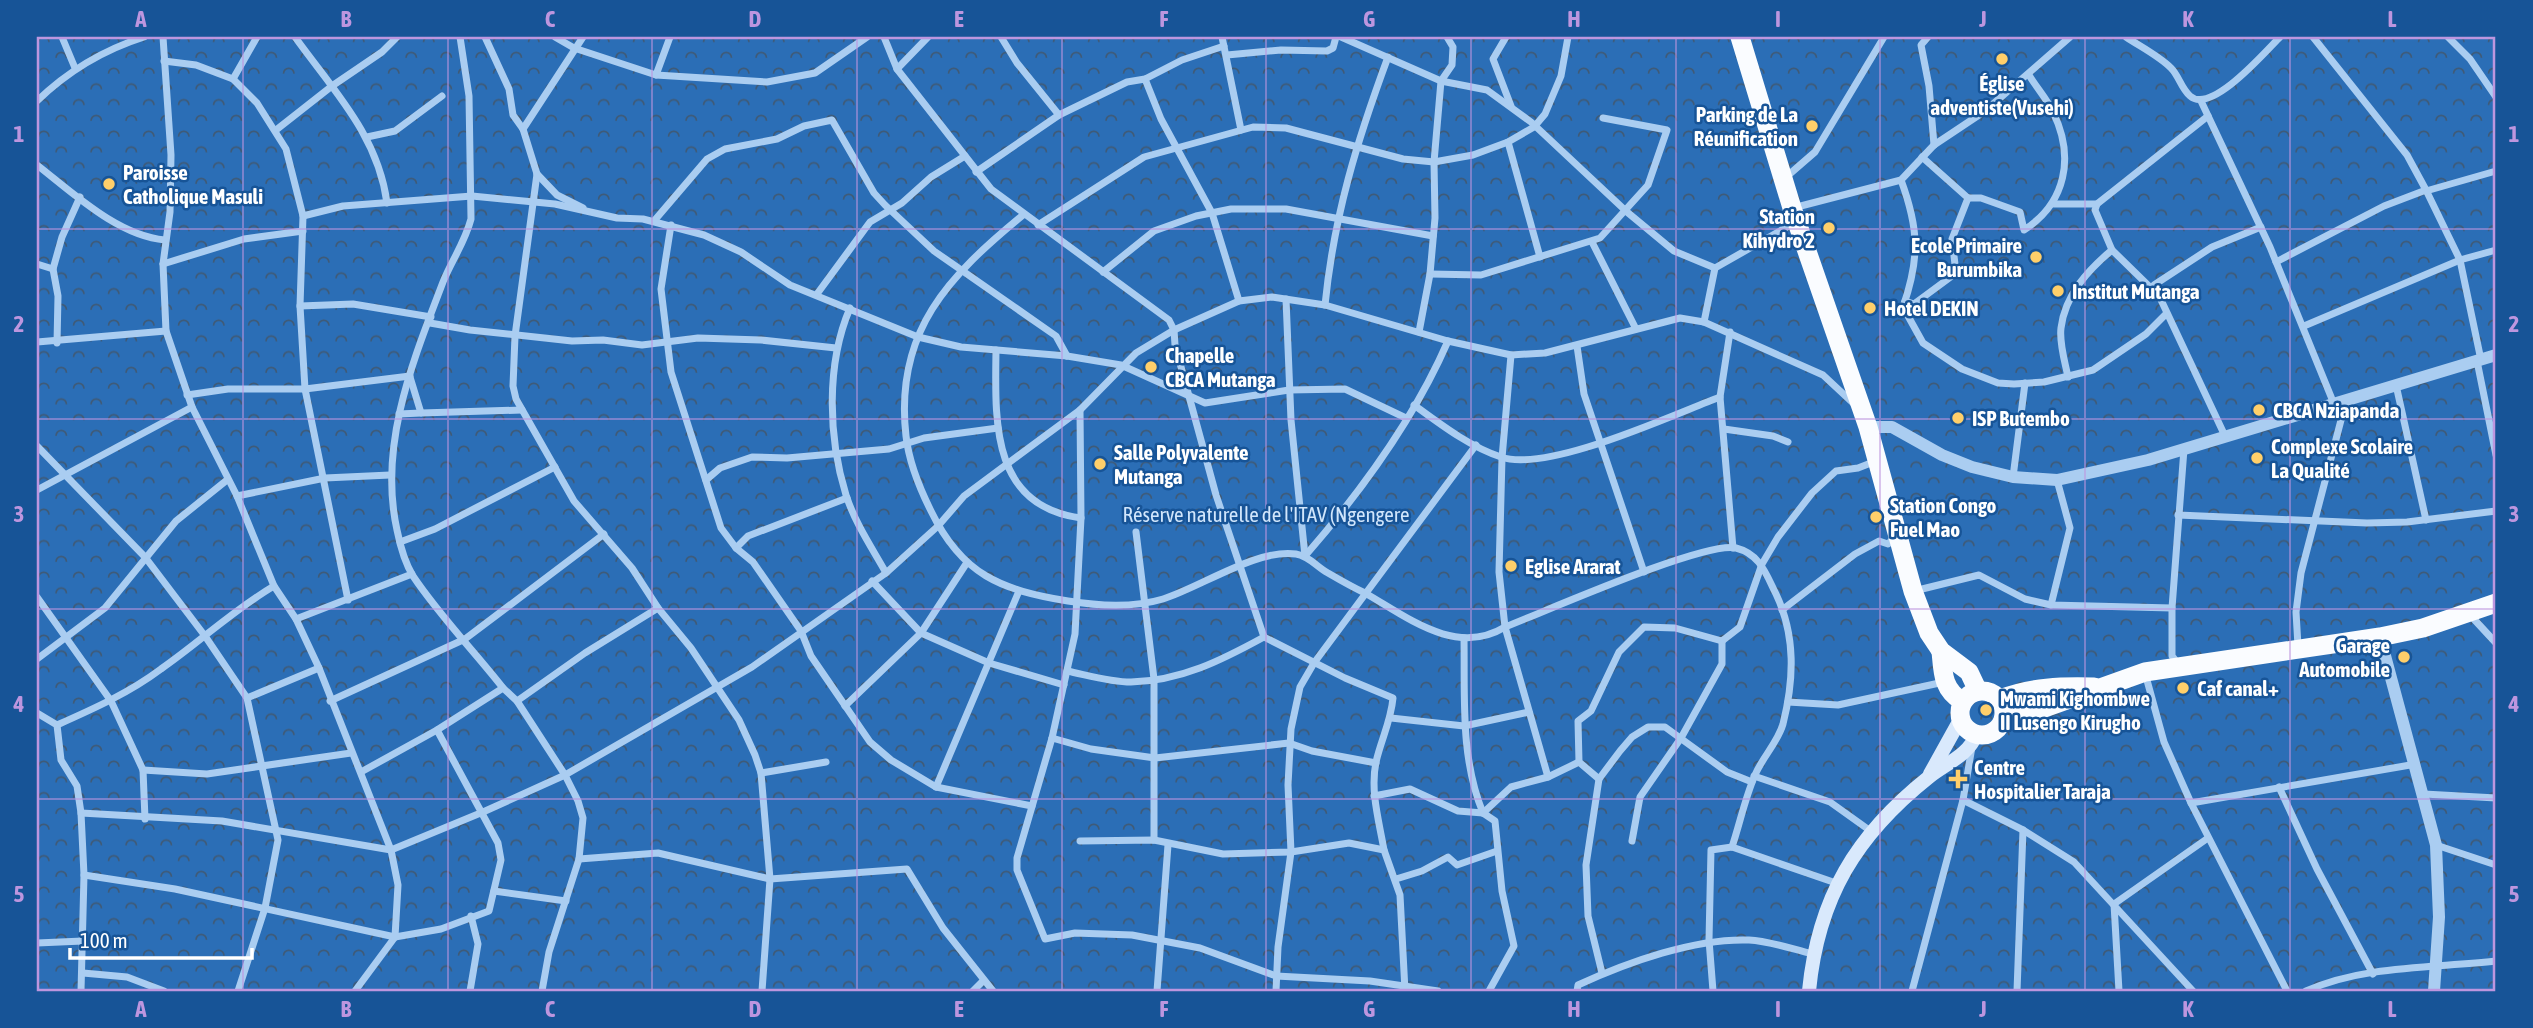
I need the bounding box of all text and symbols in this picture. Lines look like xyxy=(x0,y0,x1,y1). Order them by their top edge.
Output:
text: A xyxy=(134,6,147,32)
text: B xyxy=(341,6,352,32)
text: C xyxy=(545,6,556,32)
text: D xyxy=(749,6,762,32)
text: E xyxy=(954,6,964,32)
text: F xyxy=(1159,6,1169,32)
text: G xyxy=(1363,6,1375,32)
text: H xyxy=(1567,6,1581,32)
text: I xyxy=(1775,6,1781,32)
text: J xyxy=(1978,6,1987,32)
text: K xyxy=(2182,6,2194,32)
text: L xyxy=(2388,6,2397,32)
marker: Église adventiste(Vusehi) xyxy=(1994,51,2010,67)
place label: Église adventiste(Vusehi) xyxy=(1930,71,2074,119)
place label: Parking de La Réunification xyxy=(1694,102,1798,150)
marker: Parking de La Réunification xyxy=(1804,118,1820,134)
text: 1 xyxy=(14,121,25,147)
text: 1 xyxy=(2509,121,2520,147)
place label: Paroisse Catholique Masuli xyxy=(123,160,263,208)
marker: Paroisse Catholique Masuli xyxy=(101,176,117,192)
place label: Station Kihydro 2 xyxy=(1742,204,1815,252)
marker: Station Kihydro 2 xyxy=(1821,220,1837,236)
place label: Ecole Primaire Burumbika xyxy=(1911,233,2022,281)
marker: Ecole Primaire Burumbika xyxy=(2028,249,2044,265)
place label: Institut Mutanga xyxy=(2072,279,2200,303)
marker: Institut Mutanga xyxy=(2050,283,2066,299)
place label: Hotel DEKIN xyxy=(1884,296,1979,320)
marker: Hotel DEKIN xyxy=(1862,300,1878,316)
text: 2 xyxy=(14,311,24,337)
text: 2 xyxy=(2509,311,2519,337)
place label: Chapelle CBCA Mutanga xyxy=(1165,343,1276,391)
marker: Chapelle CBCA Mutanga xyxy=(1143,359,1159,375)
place label: CBCA Nziapanda xyxy=(2273,398,2399,422)
marker: CBCA Nziapanda xyxy=(2251,402,2267,418)
place label: ISP Butembo xyxy=(1972,406,2070,430)
marker: ISP Butembo xyxy=(1950,410,1966,426)
place label: Complexe Scolaire La Qualité xyxy=(2271,434,2413,482)
place label: Salle Polyvalente Mutanga xyxy=(1114,440,1249,488)
marker: Complexe Scolaire La Qualité xyxy=(2249,450,2265,466)
marker: Salle Polyvalente Mutanga xyxy=(1092,456,1108,472)
place label: Station Congo Fuel Mao xyxy=(1890,493,1997,541)
text: 3 xyxy=(14,501,24,527)
text: 3 xyxy=(2509,501,2519,527)
park label: Réserve naturelle de l'ITAV (Ngengere xyxy=(1122,502,1410,526)
marker: Station Congo Fuel Mao xyxy=(1868,509,1884,525)
place label: Eglise Ararat xyxy=(1525,554,1621,578)
marker: Eglise Ararat xyxy=(1503,558,1519,574)
place label: Garage Automobile xyxy=(2298,633,2390,681)
marker: Garage Automobile xyxy=(2396,649,2412,665)
place label: Caf canal+ xyxy=(2197,676,2279,700)
marker: Caf canal+ xyxy=(2175,680,2191,696)
place label: Mwami Kighombwe II Lusengo Kirugho xyxy=(2000,686,2150,734)
text: 4 xyxy=(13,691,25,717)
text: 4 xyxy=(2508,691,2520,717)
marker: Mwami Kighombwe II Lusengo Kirugho xyxy=(1978,702,1994,718)
place label: Centre Hospitalier Taraja xyxy=(1974,755,2111,803)
marker: Centre Hospitalier Taraja xyxy=(1948,769,1968,789)
text: 5 xyxy=(14,881,25,907)
text: 5 xyxy=(2509,881,2520,907)
scale bar xyxy=(70,916,252,960)
text: 100 m xyxy=(80,928,128,952)
text: A xyxy=(134,996,147,1022)
text: B xyxy=(341,996,352,1022)
text: C xyxy=(545,996,556,1022)
text: D xyxy=(749,996,762,1022)
text: E xyxy=(954,996,964,1022)
text: F xyxy=(1159,996,1169,1022)
text: G xyxy=(1363,996,1375,1022)
text: H xyxy=(1567,996,1581,1022)
text: I xyxy=(1775,996,1781,1022)
text: J xyxy=(1978,996,1987,1022)
text: K xyxy=(2182,996,2194,1022)
text: L xyxy=(2388,996,2397,1022)

